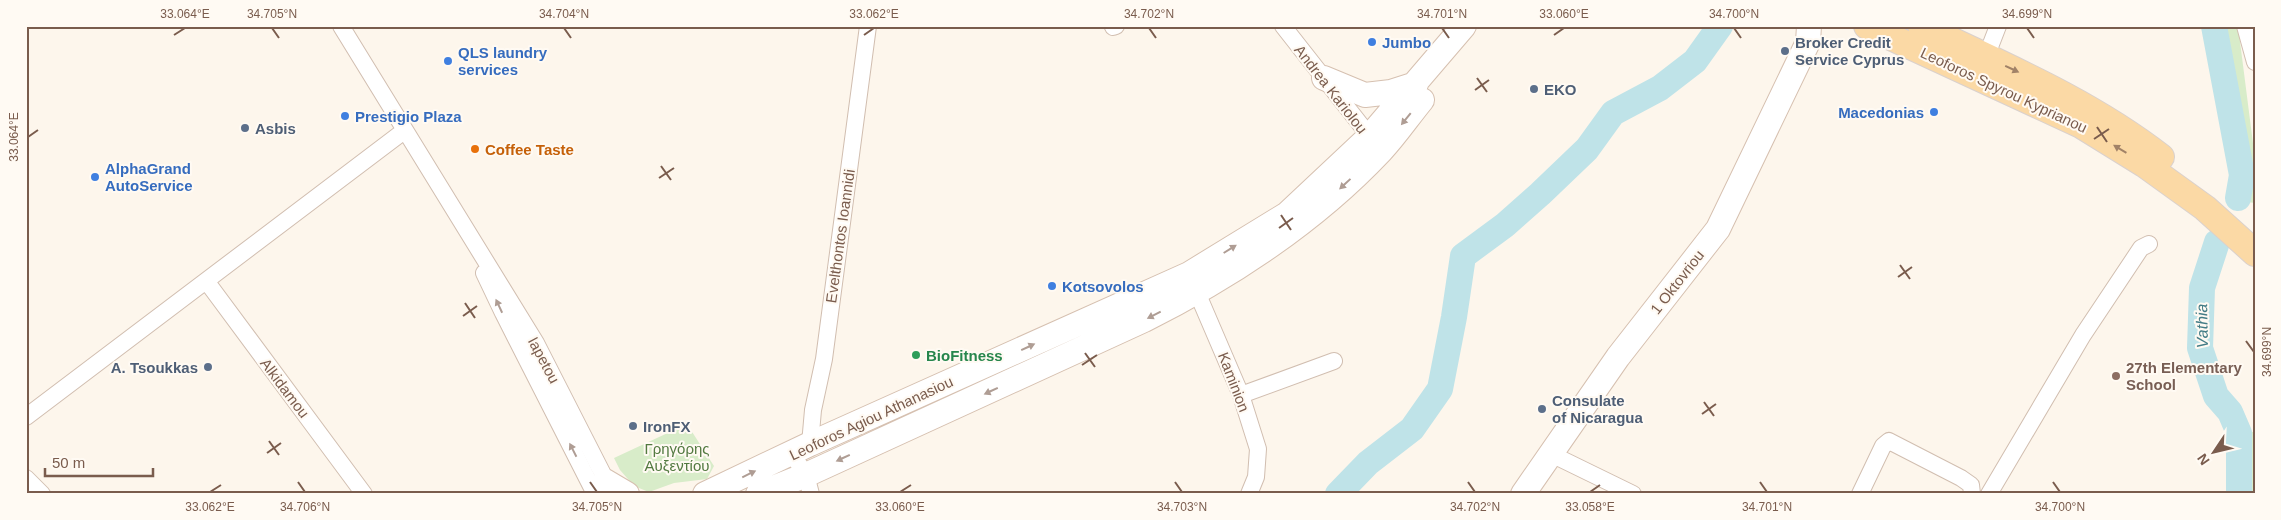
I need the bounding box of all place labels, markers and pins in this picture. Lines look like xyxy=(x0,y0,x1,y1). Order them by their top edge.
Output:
place label: Jumbo xyxy=(1382,34,1431,51)
place label: Broker Credit Service Cyprus xyxy=(1795,34,1904,68)
marker: Jumbo xyxy=(1366,36,1378,48)
place label: QLS laundry services xyxy=(458,44,548,78)
marker: Broker Credit Service Cyprus xyxy=(1779,45,1791,57)
marker: QLS laundry services xyxy=(442,55,454,67)
place label: EKO xyxy=(1544,81,1577,98)
marker: EKO xyxy=(1528,83,1540,95)
place label: Macedonias xyxy=(1838,104,1924,121)
marker: Macedonias xyxy=(1928,106,1940,118)
place label: Prestigio Plaza xyxy=(355,108,462,125)
marker: Prestigio Plaza xyxy=(339,110,351,122)
place label: Asbis xyxy=(255,120,296,137)
marker: Asbis xyxy=(239,122,251,134)
place label: Coffee Taste xyxy=(485,141,574,158)
marker: Coffee Taste xyxy=(469,143,481,155)
place label: AlphaGrand AutoService xyxy=(105,160,193,194)
marker: AlphaGrand AutoService xyxy=(89,171,101,183)
place label: Kotsovolos xyxy=(1062,278,1144,295)
marker: Kotsovolos xyxy=(1046,280,1058,292)
place label: BioFitness xyxy=(926,347,1003,364)
marker: BioFitness xyxy=(910,349,922,361)
place label: A. Tsoukkas xyxy=(111,359,198,376)
place label: 27th Elementary School xyxy=(2126,359,2243,393)
marker: A. Tsoukkas xyxy=(202,361,214,373)
marker: 27th Elementary School xyxy=(2110,370,2122,382)
place label: Consulate of Nicaragua xyxy=(1552,392,1644,426)
marker: Consulate of Nicaragua xyxy=(1536,403,1548,415)
place label: IronFX xyxy=(643,418,691,435)
marker: IronFX xyxy=(627,420,639,432)

